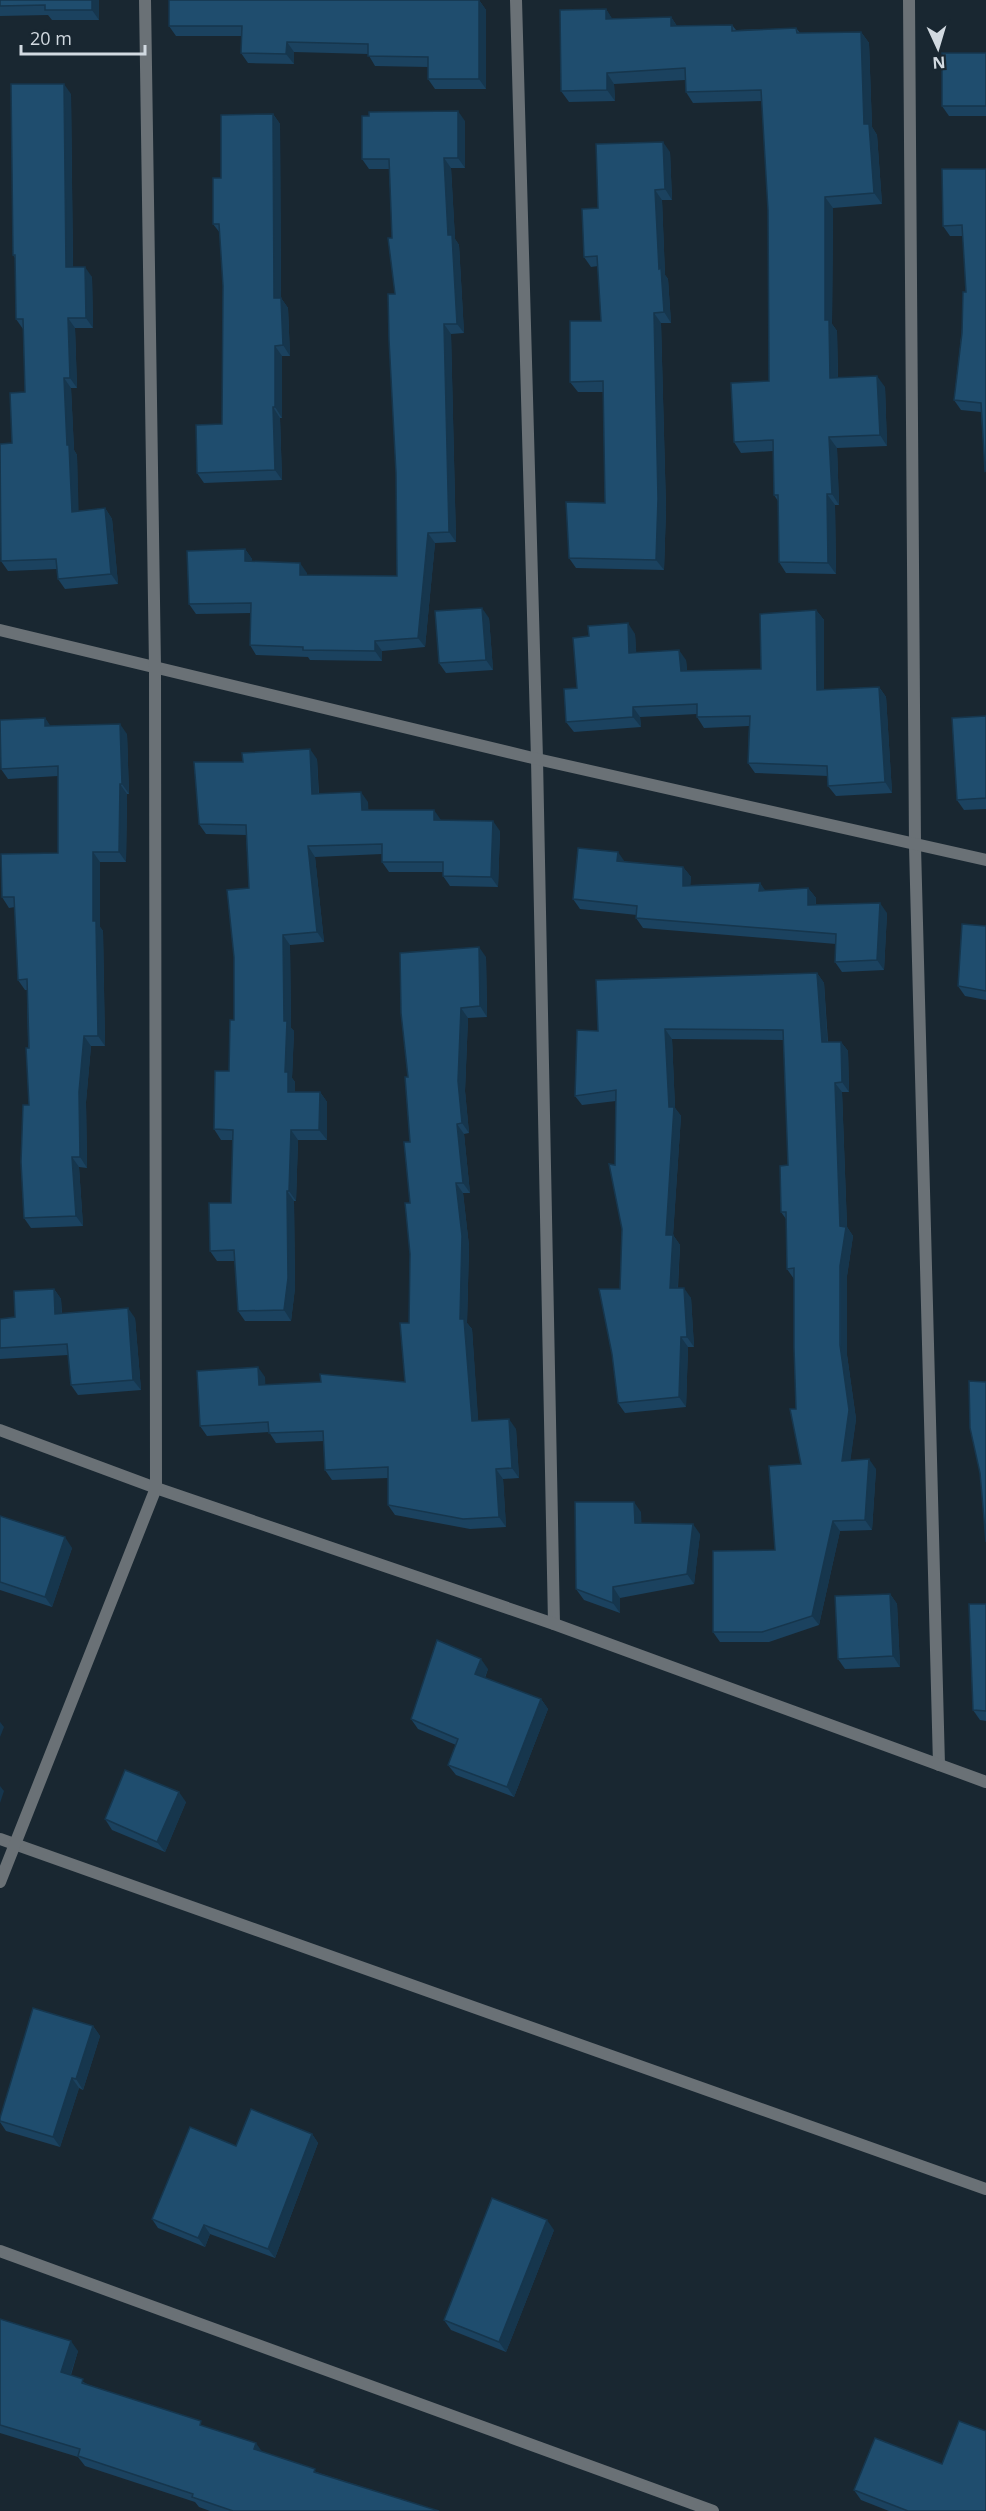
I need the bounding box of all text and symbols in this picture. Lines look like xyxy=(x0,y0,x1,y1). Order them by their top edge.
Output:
scale bar xyxy=(21,18,146,56)
north arrow xyxy=(908,18,968,78)
text: 20 m xyxy=(30,26,72,50)
text: N xyxy=(932,52,946,74)

